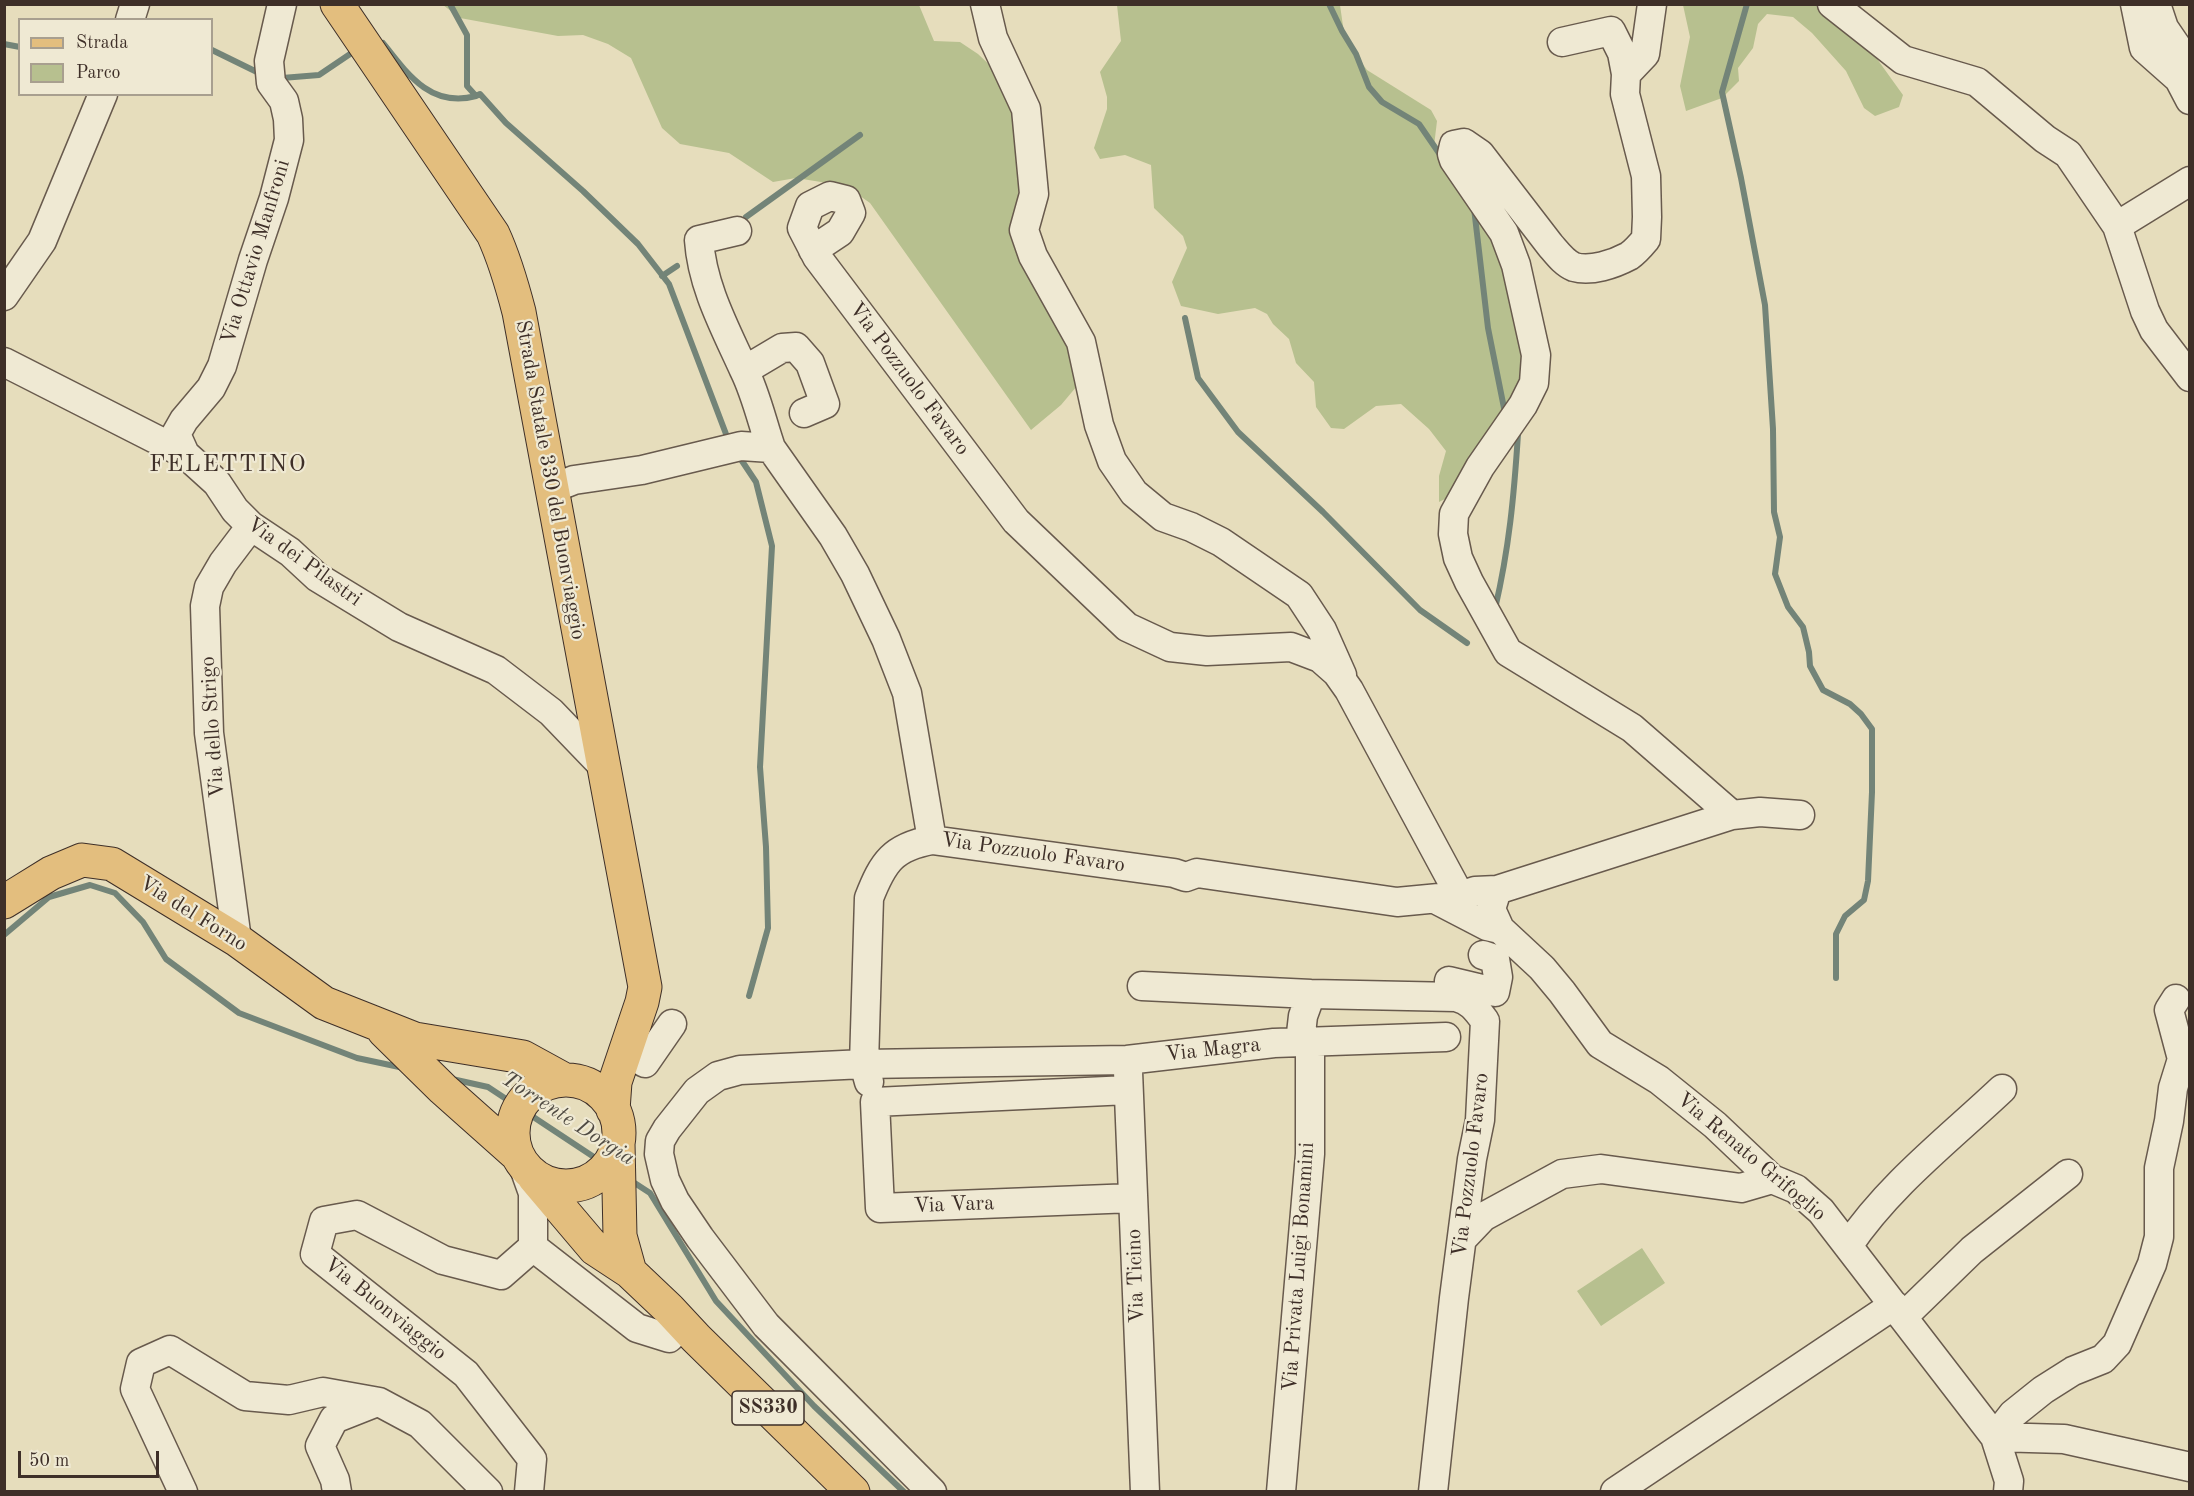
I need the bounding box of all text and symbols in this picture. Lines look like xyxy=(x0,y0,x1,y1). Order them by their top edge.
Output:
legend xyxy=(18,18,213,96)
text: Strada xyxy=(76,34,128,52)
text: Parco xyxy=(76,64,121,82)
street label: Via Ottavio Manfroni xyxy=(216,157,296,347)
street label: Via Pozzuolo Favaro xyxy=(843,297,975,461)
street label: Strada Statale 330 del Buonviaggio xyxy=(509,318,591,642)
district label: FELETTINO xyxy=(149,451,307,479)
street label: Via dei Pilastri xyxy=(242,512,366,612)
street label: Via dello Strigo xyxy=(195,655,231,799)
street label: Via Pozzuolo Favaro xyxy=(939,828,1127,878)
street label: Via del Forno xyxy=(134,871,252,957)
street label: Via Magra xyxy=(1164,1032,1262,1068)
water label: Torrente Dorgia xyxy=(496,1066,640,1172)
street label: Via Pozzuolo Favaro xyxy=(1447,1072,1495,1258)
street label: Via Renato Grifoglio xyxy=(1671,1087,1831,1227)
street label: Via Privata Luigi Bonamini xyxy=(1278,1141,1320,1393)
street label: Via Vara xyxy=(913,1191,995,1219)
street label: Via Ticino xyxy=(1122,1228,1150,1324)
street label: Via Buonviaggio xyxy=(319,1252,451,1366)
road number: SS330 xyxy=(732,1391,804,1425)
scale bar xyxy=(21,1439,162,1477)
text: 50 m xyxy=(29,1452,69,1470)

